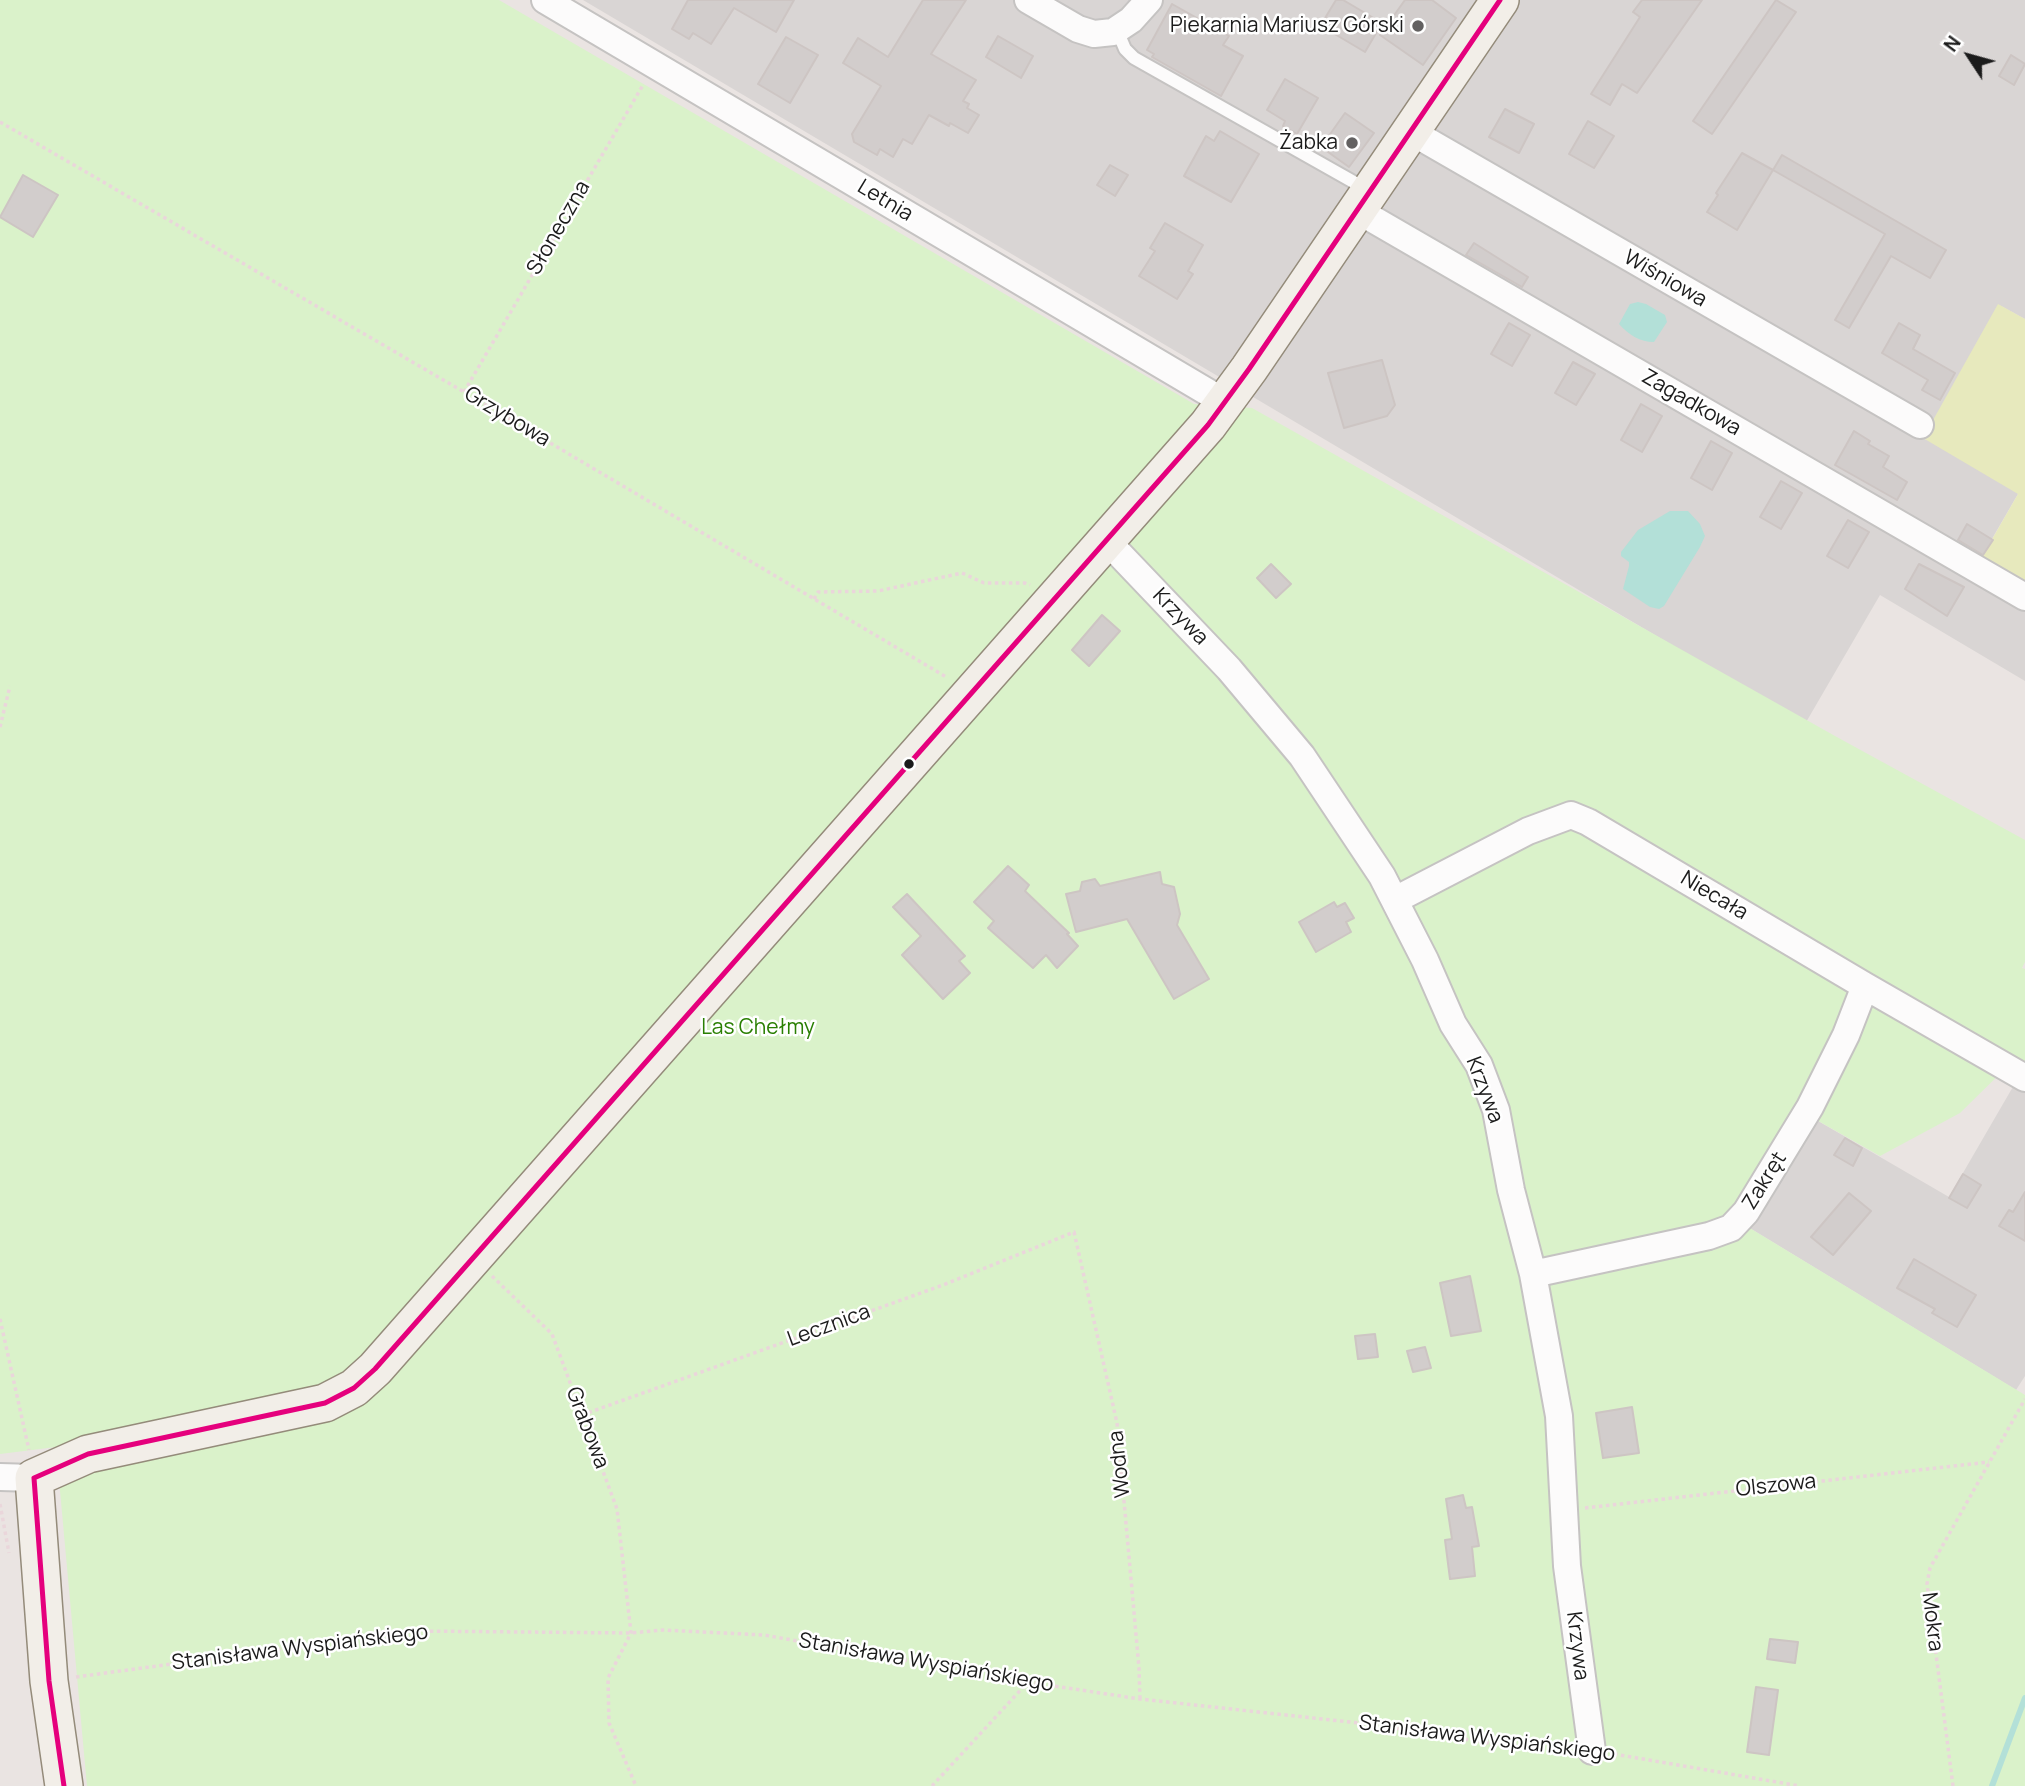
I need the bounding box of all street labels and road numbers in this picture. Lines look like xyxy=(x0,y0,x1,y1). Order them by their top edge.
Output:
street label: Letnia xyxy=(853,175,917,227)
street label: Słoneczna xyxy=(522,176,596,280)
street label: Wiśniowa xyxy=(1619,245,1711,313)
street label: Zagadkowa xyxy=(1637,364,1745,442)
street label: Grzybowa xyxy=(459,382,555,452)
street label: Krzywa xyxy=(1147,583,1213,651)
street label: Niecała xyxy=(1676,866,1752,926)
street label: Krzywa xyxy=(1460,1053,1508,1127)
street label: Zakręt xyxy=(1738,1148,1792,1214)
street label: Lecznica xyxy=(784,1299,874,1353)
street label: Grabowa xyxy=(560,1384,614,1472)
street label: Wodna xyxy=(1104,1429,1136,1499)
street label: Olszowa xyxy=(1735,1469,1817,1503)
street label: Mokra xyxy=(1916,1591,1948,1653)
street label: Krzywa xyxy=(1560,1610,1594,1682)
street label: Stanisława Wyspiańskiego xyxy=(170,1620,430,1676)
street label: Stanisława Wyspiańskiego xyxy=(797,1628,1055,1698)
street label: Stanisława Wyspiańskiego xyxy=(1357,1711,1617,1767)

